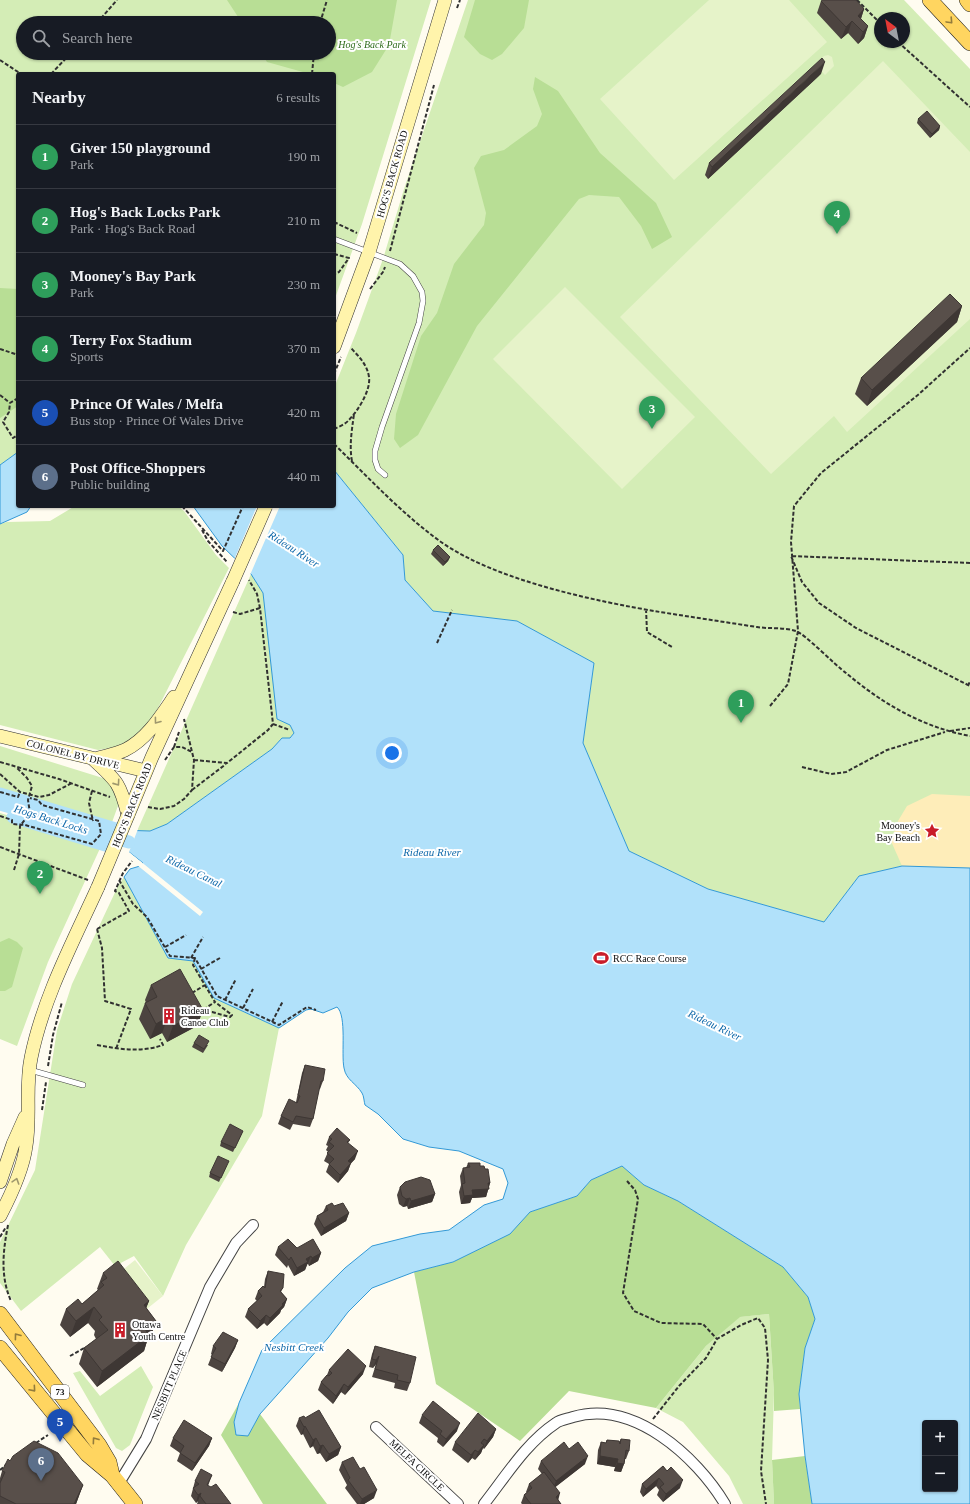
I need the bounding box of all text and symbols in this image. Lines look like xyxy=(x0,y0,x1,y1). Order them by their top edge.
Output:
north arrow xyxy=(874,12,910,48)
search box xyxy=(16,16,336,60)
one-way arrow xyxy=(945,17,952,24)
icon: search xyxy=(30,27,52,49)
text: Search here xyxy=(62,30,132,46)
park label: Hog's Back Park xyxy=(337,39,406,50)
text: Nearby xyxy=(32,88,86,107)
text: 6 results xyxy=(276,90,320,105)
street label: HOG'S BACK ROAD xyxy=(374,129,410,219)
text: Giver 150 playground xyxy=(70,140,210,156)
text: 1 xyxy=(42,149,48,164)
text: 190 m xyxy=(287,149,320,164)
text: Park xyxy=(70,157,94,172)
pin: 4 xyxy=(824,201,850,234)
text: Hog's Back Locks Park xyxy=(70,204,220,220)
text: 2 xyxy=(42,213,48,228)
text: 210 m xyxy=(287,213,320,228)
text: Park · Hog's Back Road xyxy=(70,221,195,236)
text: Mooney's Bay Park xyxy=(70,268,196,284)
text: 3 xyxy=(42,277,48,292)
text: 230 m xyxy=(287,277,320,292)
text: Park xyxy=(70,285,94,300)
text: Terry Fox Stadium xyxy=(70,332,192,348)
text: 4 xyxy=(42,341,48,356)
text: 370 m xyxy=(287,341,320,356)
text: Sports xyxy=(70,349,103,364)
text: Prince Of Wales / Melfa xyxy=(70,396,223,412)
pin: 3 xyxy=(639,396,665,429)
text: 5 xyxy=(42,405,48,420)
text: 420 m xyxy=(287,405,320,420)
text: Bus stop · Prince Of Wales Drive xyxy=(70,413,243,428)
text: Post Office-Shoppers xyxy=(70,460,205,476)
text: 6 xyxy=(42,469,48,484)
text: 440 m xyxy=(287,469,320,484)
text: Public building xyxy=(70,477,150,492)
water label: Rideau River xyxy=(266,528,322,570)
pin: 1 xyxy=(728,690,754,723)
one-way arrow xyxy=(155,716,162,723)
street label: COLONEL BY DRIVE xyxy=(25,737,121,771)
your location xyxy=(382,743,402,763)
street label: HOG'S BACK ROAD xyxy=(110,761,154,849)
one-way arrow xyxy=(112,779,119,786)
water label: Hogs Back Locks xyxy=(12,802,89,836)
place label: Mooney's Bay Beach xyxy=(876,820,920,843)
place icon: Mooney's Bay Beach xyxy=(923,822,941,840)
water label: Rideau River xyxy=(402,846,462,858)
water label: Rideau Canal xyxy=(163,852,224,890)
pin: 2 xyxy=(27,861,53,894)
sports icon: RCC Race Course xyxy=(592,949,610,967)
place label: RCC Race Course xyxy=(613,953,687,964)
place label: Rideau Canoe Club xyxy=(181,1005,229,1028)
building icon: Rideau Canoe Club xyxy=(160,1007,178,1025)
water label: Rideau River xyxy=(686,1007,744,1043)
one-way arrow xyxy=(11,1177,20,1184)
place label: Ottawa Youth Centre xyxy=(132,1319,186,1342)
building icon: Ottawa Youth Centre xyxy=(111,1321,129,1339)
one-way arrow xyxy=(15,1334,22,1341)
water label: Nesbitt Creek xyxy=(263,1341,325,1353)
street label: NESBITT PLACE xyxy=(149,1348,189,1422)
one-way arrow xyxy=(29,1384,36,1392)
road number: 73 xyxy=(51,1385,69,1399)
pin: 5 xyxy=(47,1409,73,1442)
map controls xyxy=(922,1420,958,1492)
button: + xyxy=(922,1420,958,1456)
street label: MELFA CIRCLE xyxy=(387,1437,447,1493)
one-way arrow xyxy=(93,1438,100,1445)
pin: 6 xyxy=(28,1448,54,1481)
button: − xyxy=(922,1456,958,1492)

